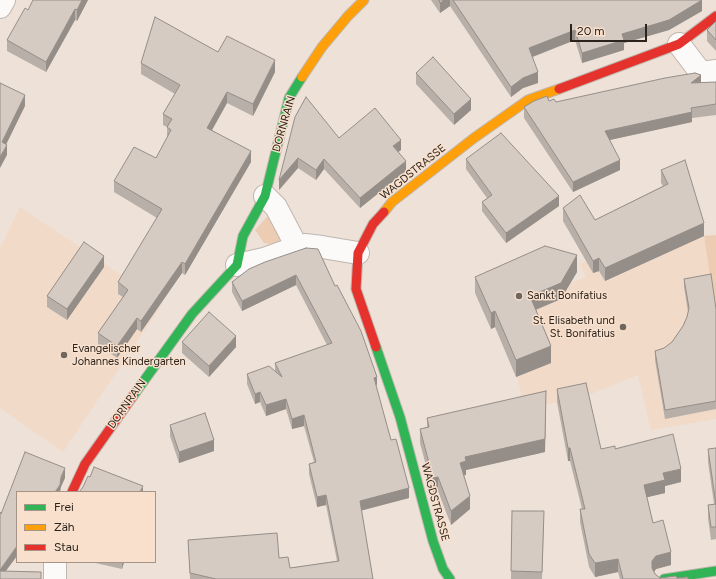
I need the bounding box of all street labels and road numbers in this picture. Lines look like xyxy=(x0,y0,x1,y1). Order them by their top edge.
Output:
street label: DORNRAIN xyxy=(270,95,298,153)
street label: WAGDSTRASSE xyxy=(378,142,448,202)
street label: DORNRAIN xyxy=(105,377,149,431)
street label: WAGDSTRASSE xyxy=(418,461,452,543)

